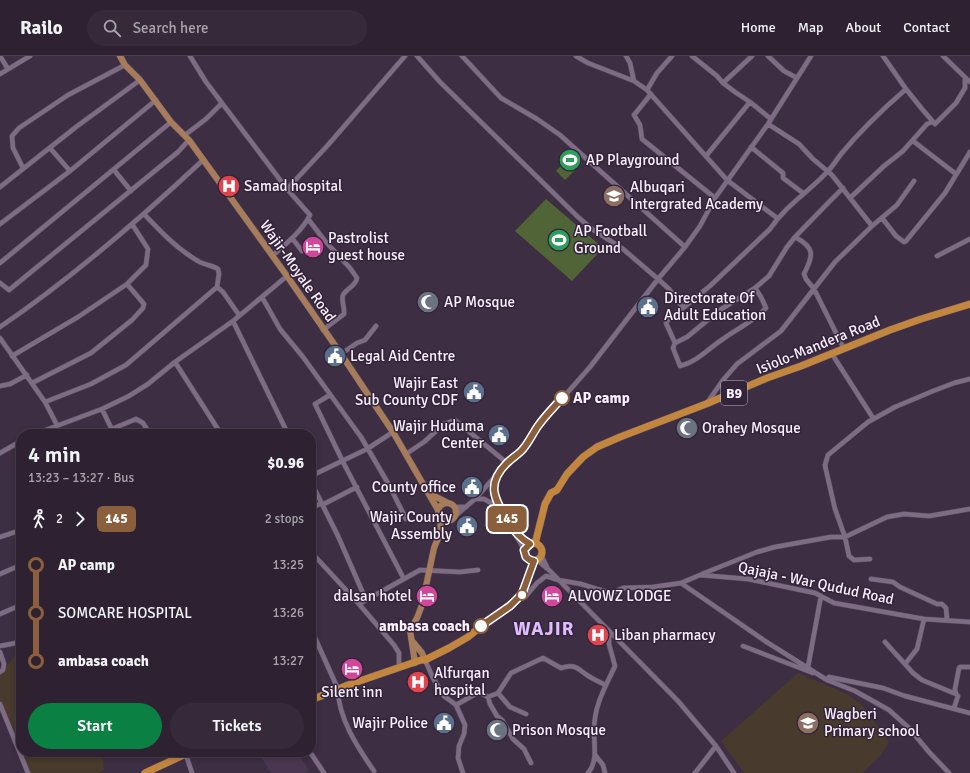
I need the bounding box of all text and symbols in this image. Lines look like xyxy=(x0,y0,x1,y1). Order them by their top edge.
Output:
search box xyxy=(87,10,367,46)
text: Railo xyxy=(20,16,63,40)
icon: search xyxy=(101,17,123,39)
text: Search here xyxy=(133,19,208,37)
text: Home xyxy=(741,19,776,36)
text: Map xyxy=(798,19,823,36)
text: About xyxy=(845,19,881,36)
text: Contact xyxy=(903,19,950,36)
sports icon: AP Playground xyxy=(557,147,583,173)
place label: AP Playground xyxy=(586,151,680,169)
hospital icon: Samad hospital xyxy=(216,173,242,199)
place label: Samad hospital xyxy=(244,177,342,195)
place label: Albuqari Intergrated Academy xyxy=(630,178,763,213)
school or university icon: Albuqari Intergrated Academy xyxy=(601,183,627,209)
street label: Wajir-Moyale Road xyxy=(256,217,340,325)
place label: AP Football Ground xyxy=(574,222,647,257)
sports icon: AP Football Ground xyxy=(546,227,572,253)
place label: Pastrolist guest house xyxy=(328,229,405,264)
hotel icon: Pastrolist guest house xyxy=(300,234,326,260)
mosque icon: AP Mosque xyxy=(415,289,441,315)
place label: Directorate Of Adult Education xyxy=(664,289,766,324)
place label: AP Mosque xyxy=(444,293,515,311)
public building icon: Directorate Of Adult Education xyxy=(635,294,661,320)
street label: Isiolo-Mandera Road xyxy=(753,312,883,378)
public building icon: Legal Aid Centre xyxy=(322,343,348,369)
place label: Legal Aid Centre xyxy=(350,347,455,365)
place label: Wajir East Sub County CDF xyxy=(355,374,458,409)
public building icon: Wajir East Sub County CDF xyxy=(461,379,487,405)
road number: B9 xyxy=(721,381,747,405)
place label: AP camp xyxy=(573,389,630,407)
marker: AP camp xyxy=(554,390,570,406)
mosque icon: Orahey Mosque xyxy=(674,415,700,441)
place label: Wajir Huduma Center xyxy=(393,417,484,452)
place label: Orahey Mosque xyxy=(702,419,801,437)
public building icon: Wajir Huduma Center xyxy=(486,422,512,448)
text: 4 min xyxy=(28,441,81,468)
text: $0.96 xyxy=(267,454,304,472)
text: 13:23 – 13:27 · Bus xyxy=(28,470,134,486)
public building icon: County office xyxy=(459,474,485,500)
place label: County office xyxy=(372,478,456,496)
line badge: 145 xyxy=(484,506,530,532)
icon: walk xyxy=(28,508,50,530)
icon: forward xyxy=(69,508,91,530)
place label: Wajir County Assembly xyxy=(370,508,452,543)
text: 145 xyxy=(105,510,128,527)
text: 145 xyxy=(496,510,518,527)
text: 2 xyxy=(56,511,63,527)
text: 2 stops xyxy=(265,511,304,527)
public building icon: Wajir County Assembly xyxy=(454,513,480,539)
text: AP camp xyxy=(58,556,115,574)
text: 13:25 xyxy=(272,557,304,573)
street label: Qajaja - War Qudud Road xyxy=(736,558,896,608)
hotel icon: dalsan hotel xyxy=(414,583,440,609)
hotel icon: ALVOWZ LODGE xyxy=(539,583,565,609)
place label: dalsan hotel xyxy=(334,587,412,605)
place label: ALVOWZ LODGE xyxy=(568,587,672,605)
unlabelled marker xyxy=(516,589,528,601)
text: SOMCARE HOSPITAL xyxy=(58,604,192,622)
text: 13:26 xyxy=(272,605,304,621)
place label: ambasa coach xyxy=(379,617,470,635)
district label: WAJIR xyxy=(514,617,574,641)
marker: ambasa coach xyxy=(473,618,489,634)
hospital icon: Liban pharmacy xyxy=(585,622,611,648)
place label: Liban pharmacy xyxy=(614,626,715,644)
text: ambasa coach xyxy=(58,652,149,670)
text: 13:27 xyxy=(272,653,304,669)
hotel icon: Silent inn xyxy=(339,656,365,682)
place label: Alfurqan hospital xyxy=(434,664,490,699)
hospital icon: Alfurqan hospital xyxy=(405,669,431,695)
place label: Silent inn xyxy=(321,683,383,701)
button: Start xyxy=(28,703,162,749)
button: Tickets xyxy=(170,703,304,749)
place label: Wagberi Primary school xyxy=(824,705,920,740)
public building icon: Wajir Police xyxy=(431,710,457,736)
school or university icon: Wagberi Primary school xyxy=(795,710,821,736)
place label: Wajir Police xyxy=(352,714,428,732)
mosque icon: Prison Mosque xyxy=(484,717,510,743)
place label: Prison Mosque xyxy=(512,721,606,739)

